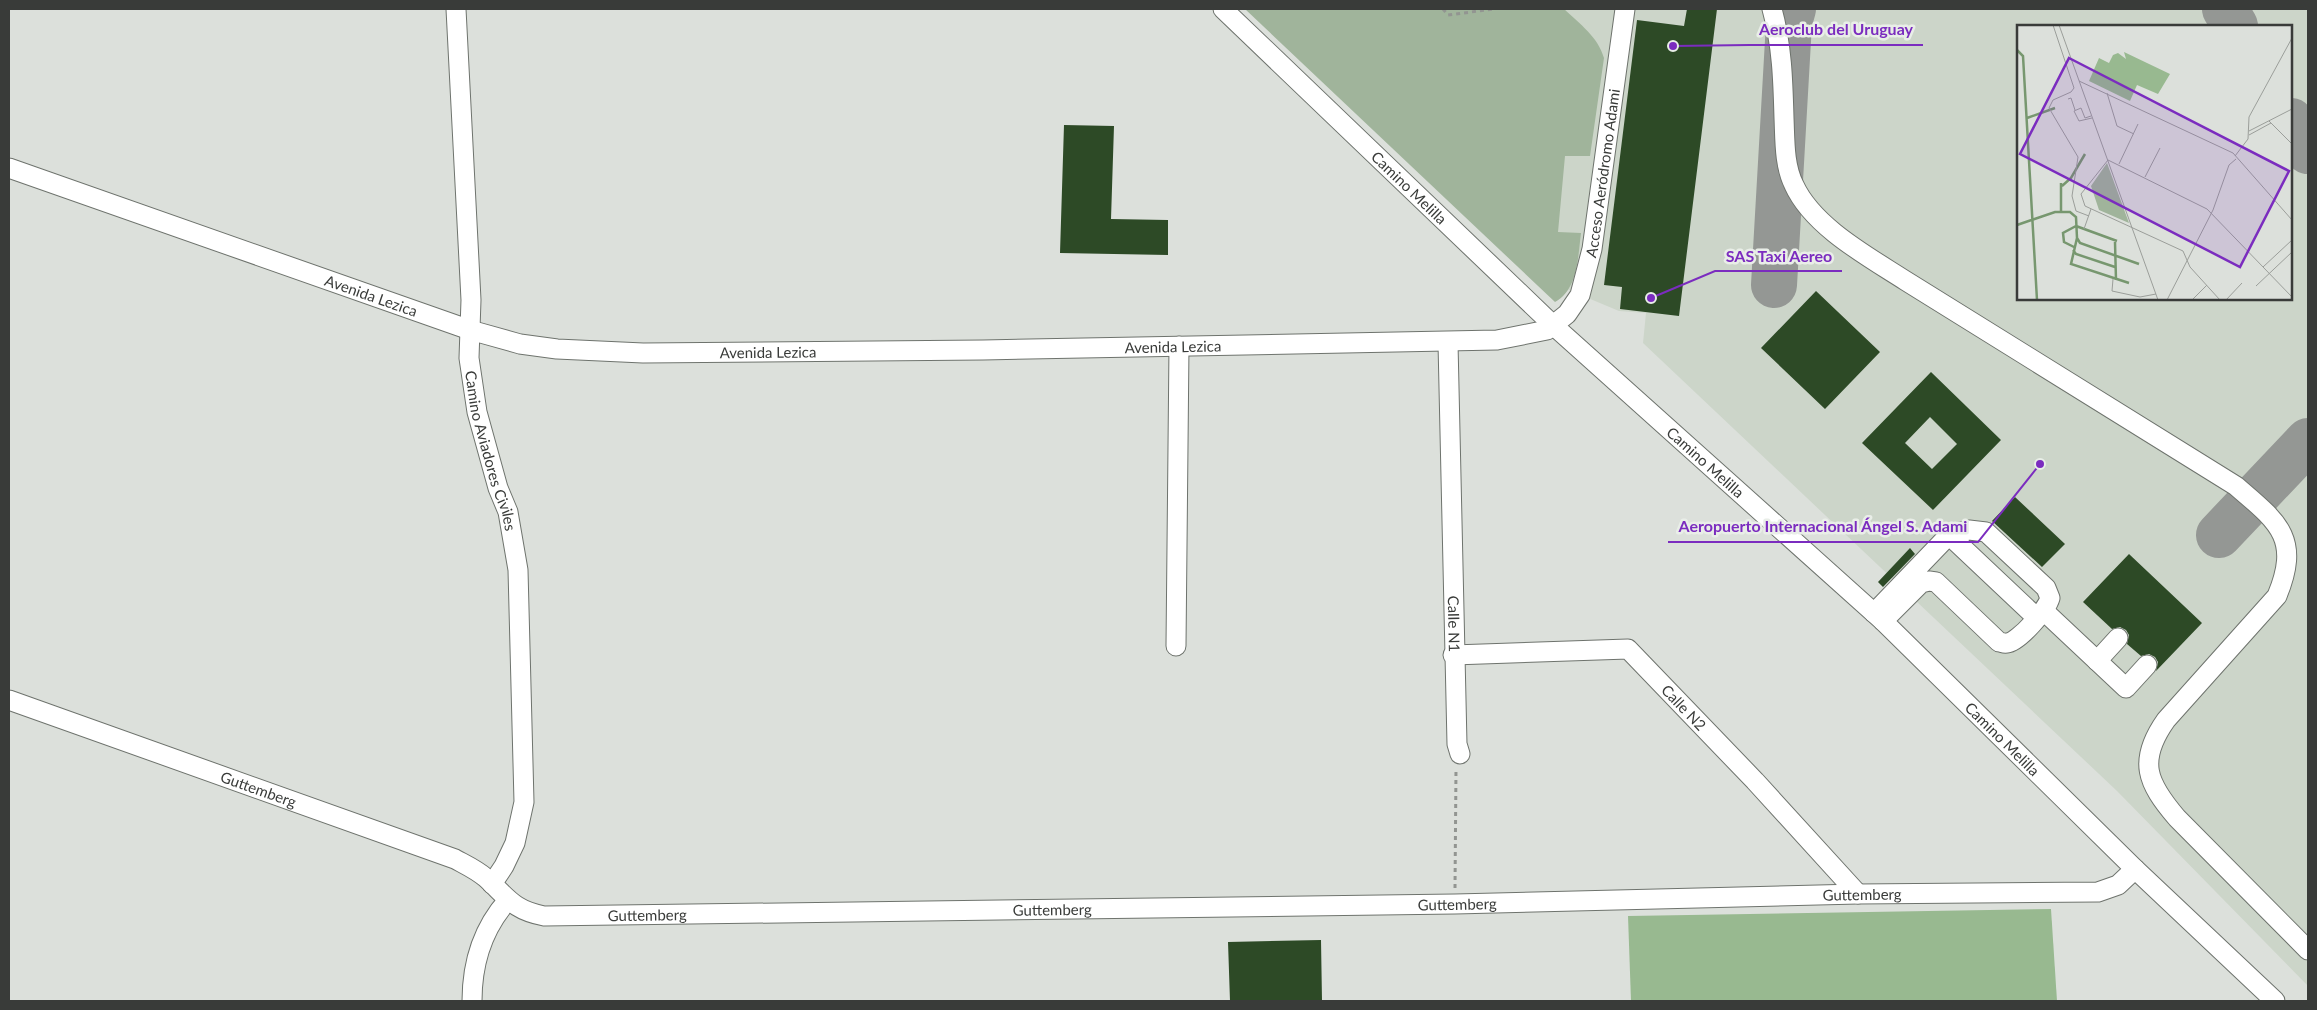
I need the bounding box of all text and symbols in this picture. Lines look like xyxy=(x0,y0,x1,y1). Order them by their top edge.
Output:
callout: Aeroclub del Uruguay xyxy=(1749,14,1923,45)
text: Aeroclub del Uruguay xyxy=(1758,19,1914,38)
inset map xyxy=(2017,25,2292,300)
street label: Acceso Aeródromo Adami xyxy=(1581,88,1623,259)
street label: Camino Melilla xyxy=(1368,147,1451,228)
callout: SAS Taxi Aereo xyxy=(1715,240,1842,271)
text: SAS Taxi Aereo xyxy=(1726,246,1832,265)
street label: Avenida Lezica xyxy=(323,271,420,320)
street label: Avenida Lezica xyxy=(1124,336,1222,356)
street label: Avenida Lezica xyxy=(720,342,816,361)
street label: Camino Aviadores Civiles xyxy=(462,369,520,532)
street label: Camino Melilla xyxy=(1663,423,1748,501)
callout: Aeropuerto Internacional Ángel S. Adami xyxy=(1668,511,1978,542)
text: Aeropuerto Internacional Ángel S. Adami xyxy=(1678,516,1967,535)
street label: Calle N1 xyxy=(1445,595,1464,652)
street label: Calle N2 xyxy=(1658,681,1710,734)
street label: Camino Melilla xyxy=(1962,698,2044,779)
street label: Guttemberg xyxy=(218,767,299,811)
street label: Guttemberg xyxy=(1822,885,1902,904)
street label: Guttemberg xyxy=(1417,894,1497,913)
street label: Guttemberg xyxy=(1013,900,1092,919)
street label: Guttemberg xyxy=(608,905,687,924)

